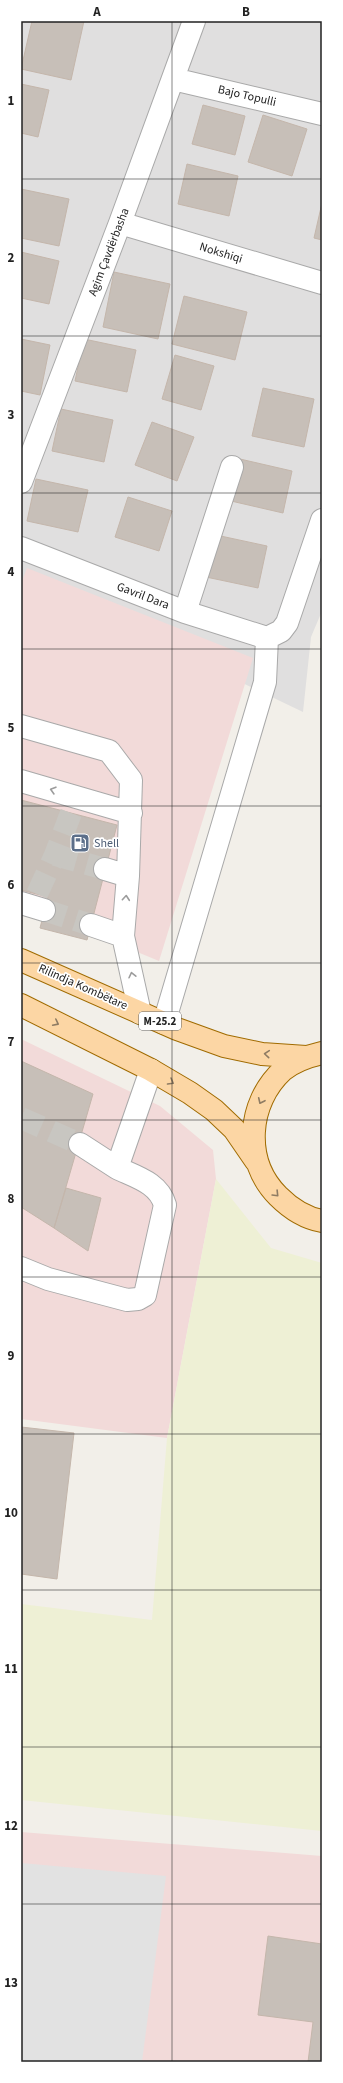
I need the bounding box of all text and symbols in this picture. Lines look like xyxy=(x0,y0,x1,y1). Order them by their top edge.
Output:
text: A xyxy=(92,3,101,21)
text: B xyxy=(242,3,250,21)
street label: Bajo Topulli xyxy=(216,81,278,111)
text: 1 xyxy=(8,92,15,110)
street label: Agim Çavdërbasha xyxy=(84,205,134,299)
street label: Nokshiqi xyxy=(197,238,245,268)
text: 2 xyxy=(8,249,15,267)
text: 3 xyxy=(8,406,15,424)
text: 4 xyxy=(8,563,15,581)
street label: Gavril Dara xyxy=(114,578,172,614)
text: 5 xyxy=(8,719,15,737)
one-way arrow xyxy=(50,787,56,795)
fuel station icon: Shell xyxy=(69,832,91,854)
place label: Shell xyxy=(94,835,119,852)
text: 6 xyxy=(8,876,15,894)
one-way arrow xyxy=(122,895,131,901)
street label: Rilindja Kombëtare xyxy=(36,960,130,1014)
one-way arrow xyxy=(128,972,136,978)
road number: M-25.2 xyxy=(139,1012,181,1030)
one-way arrow xyxy=(52,1018,59,1026)
text: 7 xyxy=(8,1033,15,1051)
one-way arrow xyxy=(264,1050,270,1059)
one-way arrow xyxy=(167,1078,174,1085)
one-way arrow xyxy=(258,1097,266,1104)
one-way arrow xyxy=(271,1189,279,1197)
text: 8 xyxy=(8,1190,15,1208)
text: 9 xyxy=(8,1347,15,1365)
text: 10 xyxy=(4,1504,18,1522)
text: 11 xyxy=(4,1660,18,1678)
text: 12 xyxy=(4,1817,18,1835)
text: 13 xyxy=(4,1974,18,1992)

